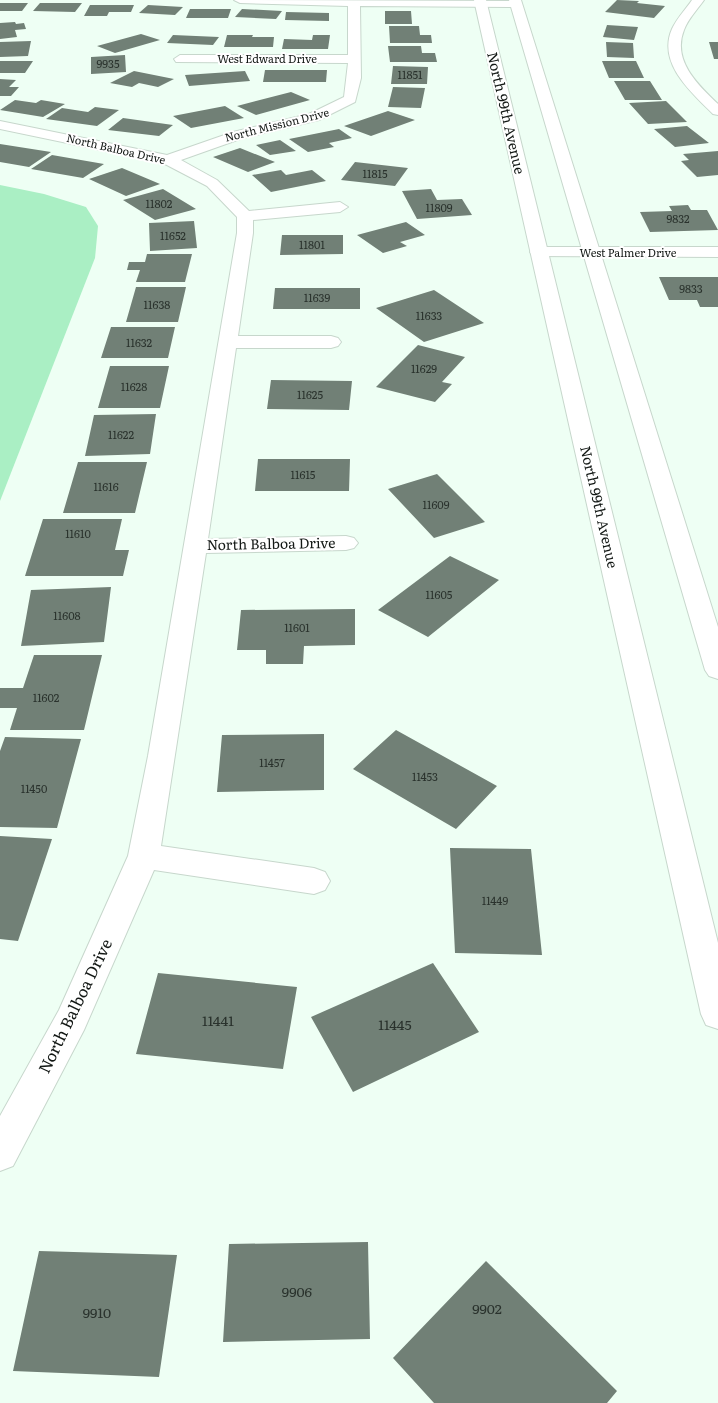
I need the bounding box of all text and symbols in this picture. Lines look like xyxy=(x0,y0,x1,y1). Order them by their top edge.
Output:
street label: West Edward Drive xyxy=(217,50,317,66)
street label: North 99th Avenue xyxy=(483,50,531,176)
house number: 9935 xyxy=(96,55,120,71)
house number: 11851 xyxy=(397,66,423,82)
street label: North Mission Drive xyxy=(223,103,331,145)
street label: North Balboa Drive xyxy=(65,129,168,167)
house number: 11815 xyxy=(362,165,388,181)
house number: 11802 xyxy=(146,195,173,211)
house number: 11809 xyxy=(425,199,453,215)
house number: 9832 xyxy=(666,210,690,226)
house number: 11652 xyxy=(160,227,186,243)
house number: 11801 xyxy=(299,236,325,252)
street label: West Palmer Drive xyxy=(580,244,677,260)
house number: 9833 xyxy=(679,280,703,296)
house number: 11639 xyxy=(304,289,331,305)
house number: 11638 xyxy=(144,296,170,312)
house number: 11633 xyxy=(416,307,442,323)
house number: 11632 xyxy=(126,334,152,350)
house number: 11629 xyxy=(411,360,437,376)
house number: 11628 xyxy=(121,378,147,394)
house number: 11625 xyxy=(297,386,323,402)
house number: 11622 xyxy=(108,426,134,442)
street label: North 99th Avenue xyxy=(576,444,624,570)
house number: 11615 xyxy=(291,466,316,482)
house number: 11616 xyxy=(93,478,119,494)
house number: 11609 xyxy=(423,496,450,512)
house number: 11610 xyxy=(65,525,91,541)
street label: North Balboa Drive xyxy=(206,532,335,554)
house number: 11605 xyxy=(426,586,453,602)
house number: 11608 xyxy=(53,607,81,623)
house number: 11601 xyxy=(284,619,310,635)
house number: 11602 xyxy=(33,689,60,705)
house number: 11457 xyxy=(259,754,285,770)
house number: 11453 xyxy=(412,768,438,784)
house number: 11450 xyxy=(21,780,47,796)
house number: 11449 xyxy=(482,892,508,908)
street label: North Balboa Drive xyxy=(31,934,117,1077)
house number: 11441 xyxy=(202,1010,234,1030)
house number: 11445 xyxy=(378,1014,412,1034)
house number: 9906 xyxy=(282,1281,313,1301)
house number: 9902 xyxy=(472,1298,502,1318)
house number: 9910 xyxy=(83,1302,111,1322)

